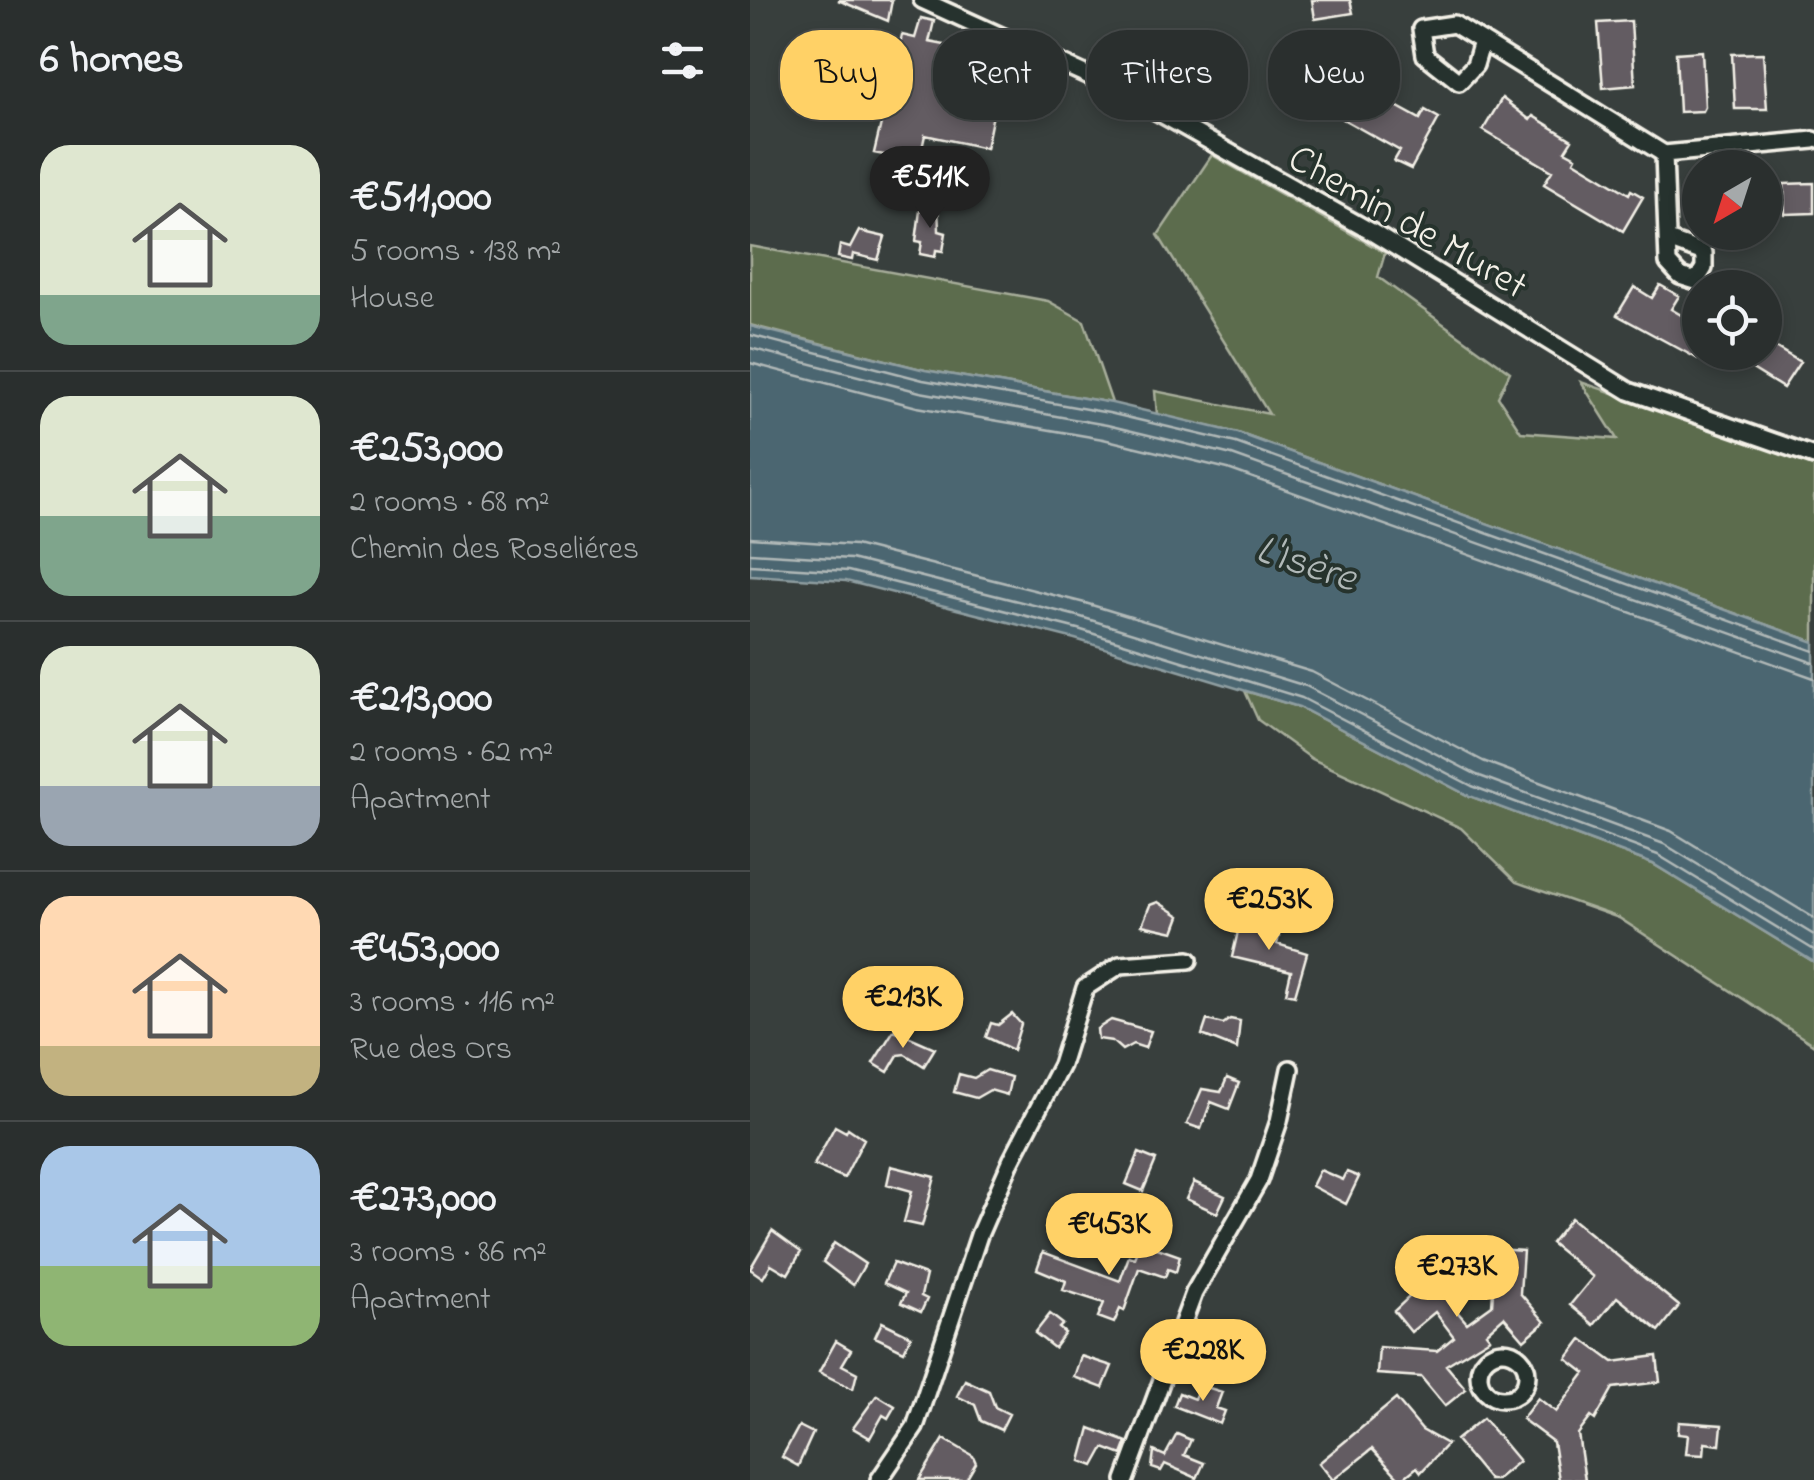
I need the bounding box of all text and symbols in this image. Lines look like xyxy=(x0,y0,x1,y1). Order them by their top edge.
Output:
text: 6 homes xyxy=(40,30,184,91)
chip: Buy xyxy=(780,30,913,120)
chip: Rent xyxy=(933,30,1067,120)
chip: Filters xyxy=(1087,30,1248,120)
chip: New xyxy=(1268,30,1400,120)
icon: filters xyxy=(655,33,710,88)
street label: Chemin de Muret xyxy=(1276,131,1538,316)
pin: €511K xyxy=(860,146,1000,231)
north arrow xyxy=(1682,150,1782,250)
map controls xyxy=(1682,150,1782,370)
text: €511K xyxy=(892,155,968,202)
text: €511,000 xyxy=(350,168,492,229)
icon: home xyxy=(120,185,240,305)
text: 5 rooms · 138 m² xyxy=(350,229,561,276)
button: locate xyxy=(1682,270,1782,370)
text: House xyxy=(350,276,434,323)
text: €253,000 xyxy=(350,419,503,480)
icon: home xyxy=(120,436,240,556)
text: 2 rooms · 68 m² xyxy=(350,480,549,527)
water label: L'Isère xyxy=(1248,521,1366,611)
text: Chemin des Roseliéres xyxy=(350,527,639,574)
text: €213,000 xyxy=(350,669,493,730)
icon: home xyxy=(120,686,240,806)
text: 2 rooms · 62 m² xyxy=(350,730,553,777)
text: Apartment xyxy=(350,777,491,824)
pin: €253K xyxy=(1199,868,1339,953)
text: €253K xyxy=(1226,877,1312,924)
text: €453,000 xyxy=(350,919,500,980)
icon: home xyxy=(120,936,240,1056)
pin: €213K xyxy=(833,966,973,1051)
text: €213K xyxy=(864,975,942,1022)
text: 3 rooms · 116 m² xyxy=(350,980,555,1027)
text: Rue des Ors xyxy=(350,1027,512,1074)
text: €273,000 xyxy=(350,1169,496,1230)
icon: home xyxy=(120,1186,240,1306)
pin: €453K xyxy=(1039,1193,1179,1278)
text: €453K xyxy=(1068,1202,1150,1249)
text: 3 rooms · 86 m² xyxy=(350,1230,547,1277)
pin: €273K xyxy=(1387,1235,1527,1320)
text: €273K xyxy=(1417,1244,1497,1291)
text: Apartment xyxy=(350,1277,491,1324)
pin: €228K xyxy=(1133,1319,1273,1404)
text: €228K xyxy=(1162,1328,1244,1375)

